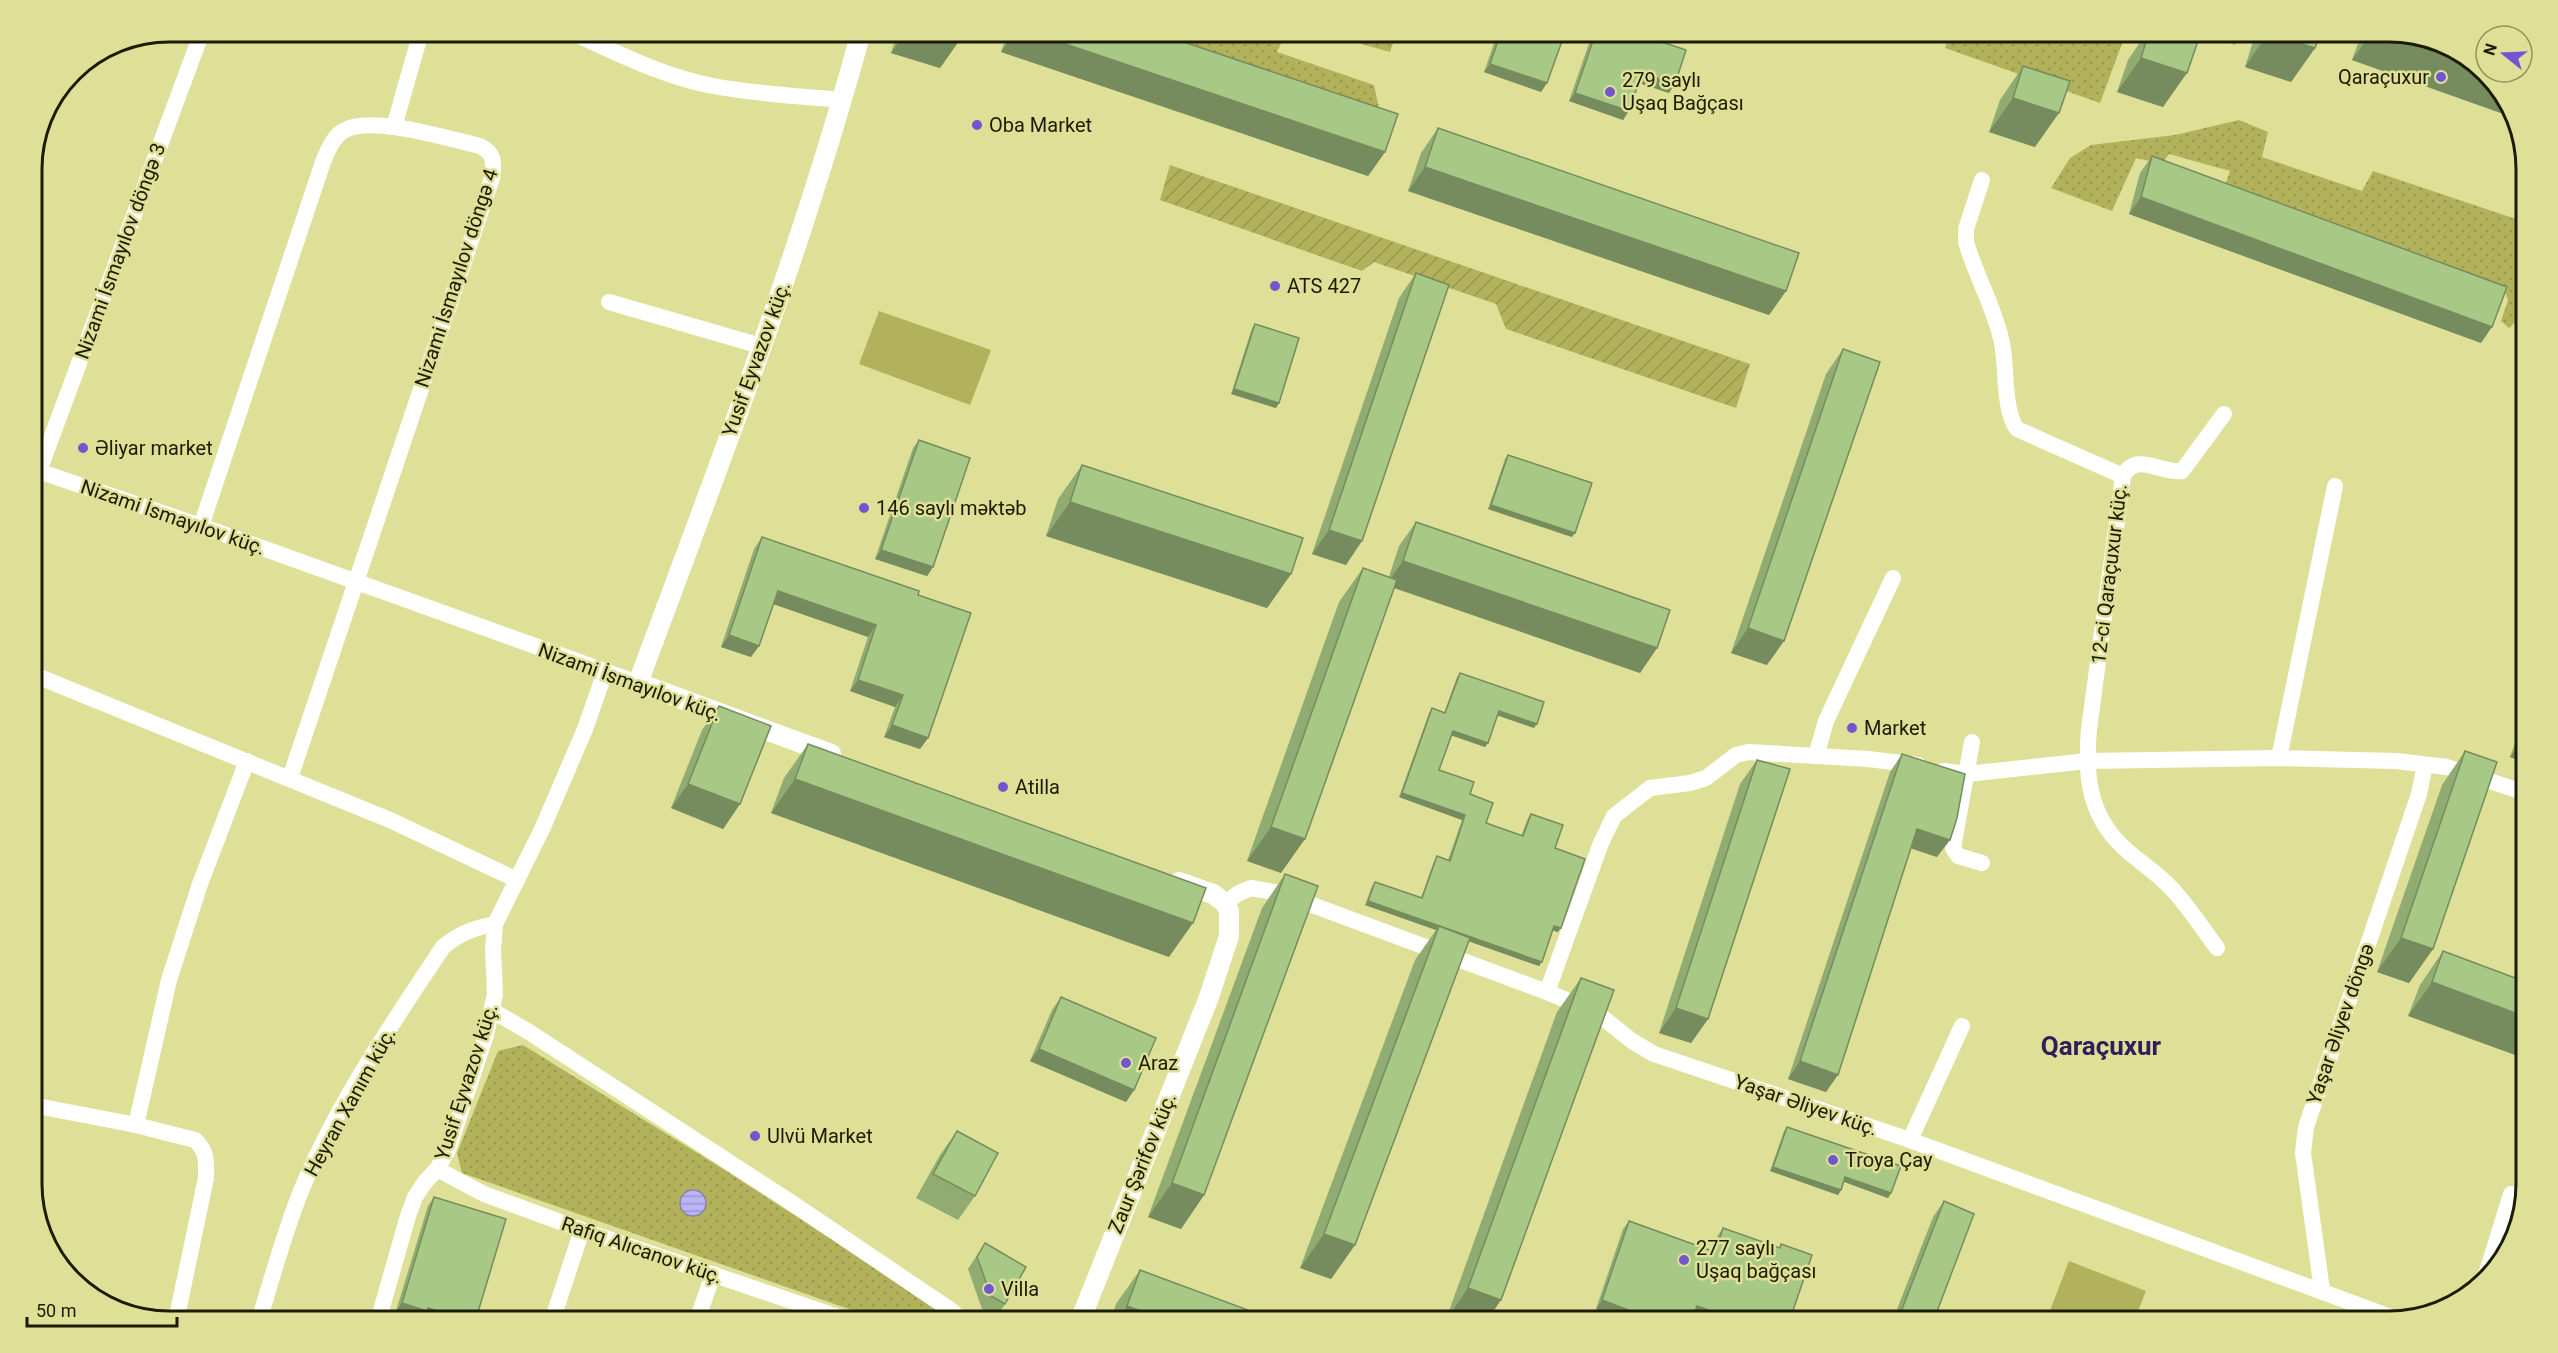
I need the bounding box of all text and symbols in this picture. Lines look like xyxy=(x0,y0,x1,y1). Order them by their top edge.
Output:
north arrow xyxy=(2474,24,2534,84)
text: N xyxy=(2479,41,2501,58)
place label: Qaraçuxur xyxy=(2338,65,2429,89)
place label: 279 saylı Uşaq Bağçası xyxy=(1622,68,1744,115)
marker: Qaraçuxur xyxy=(2434,70,2448,84)
marker: 279 saylı Uşaq Bağçası xyxy=(1603,85,1617,99)
place label: Oba Market xyxy=(989,113,1092,137)
marker: Oba Market xyxy=(970,118,984,132)
street label: Nizami İsmayılov döngə 3 xyxy=(70,140,170,362)
street label: Nizami İsmayılov döngə 4 xyxy=(409,166,503,390)
place label: ATS 427 xyxy=(1287,274,1361,298)
street label: Yusif Eyvazov küç. xyxy=(717,278,795,440)
marker: ATS 427 xyxy=(1268,279,1282,293)
place label: Əliyar market xyxy=(95,436,213,460)
marker: Əliyar market xyxy=(76,441,90,455)
street label: Nizami İsmayılov küç. xyxy=(78,474,268,560)
street label: 12-ci Qaraçuxur küç. xyxy=(2086,483,2132,665)
place label: 146 saylı məktəb xyxy=(876,496,1027,520)
marker: 146 saylı məktəb xyxy=(857,501,871,515)
street label: Nizami İsmayılov küç. xyxy=(535,638,725,726)
place label: Market xyxy=(1864,716,1926,740)
marker: Market xyxy=(1845,721,1859,735)
place label: Atilla xyxy=(1015,775,1060,799)
marker: Atilla xyxy=(996,780,1010,794)
street label: Yaşar Əliyev döngə xyxy=(2301,940,2379,1108)
street label: Yusif Eyvazov küç. xyxy=(429,1001,503,1163)
street label: Heyran Xanım küç. xyxy=(299,1023,401,1181)
district label: Qaraçuxur xyxy=(2041,1031,2162,1061)
place label: Araz xyxy=(1138,1051,1178,1075)
marker: Araz xyxy=(1119,1056,1133,1070)
street label: Yaşar Əliyev küç. xyxy=(1731,1069,1881,1141)
street label: Zaur Şərifov küç. xyxy=(1103,1089,1181,1237)
place label: Ulvü Market xyxy=(767,1124,873,1148)
marker: Ulvü Market xyxy=(748,1129,762,1143)
place label: Troya Çay xyxy=(1845,1148,1933,1172)
marker: Troya Çay xyxy=(1826,1153,1840,1167)
street label: Rafiq Alıcanov küç. xyxy=(558,1211,726,1289)
place label: 277 saylı Uşaq bağçası xyxy=(1696,1236,1816,1283)
marker: 277 saylı Uşaq bağçası xyxy=(1677,1253,1691,1267)
place label: Villa xyxy=(1001,1277,1039,1301)
marker: Villa xyxy=(982,1282,996,1296)
scale bar xyxy=(27,1290,177,1328)
text: 50 m xyxy=(36,1300,76,1321)

